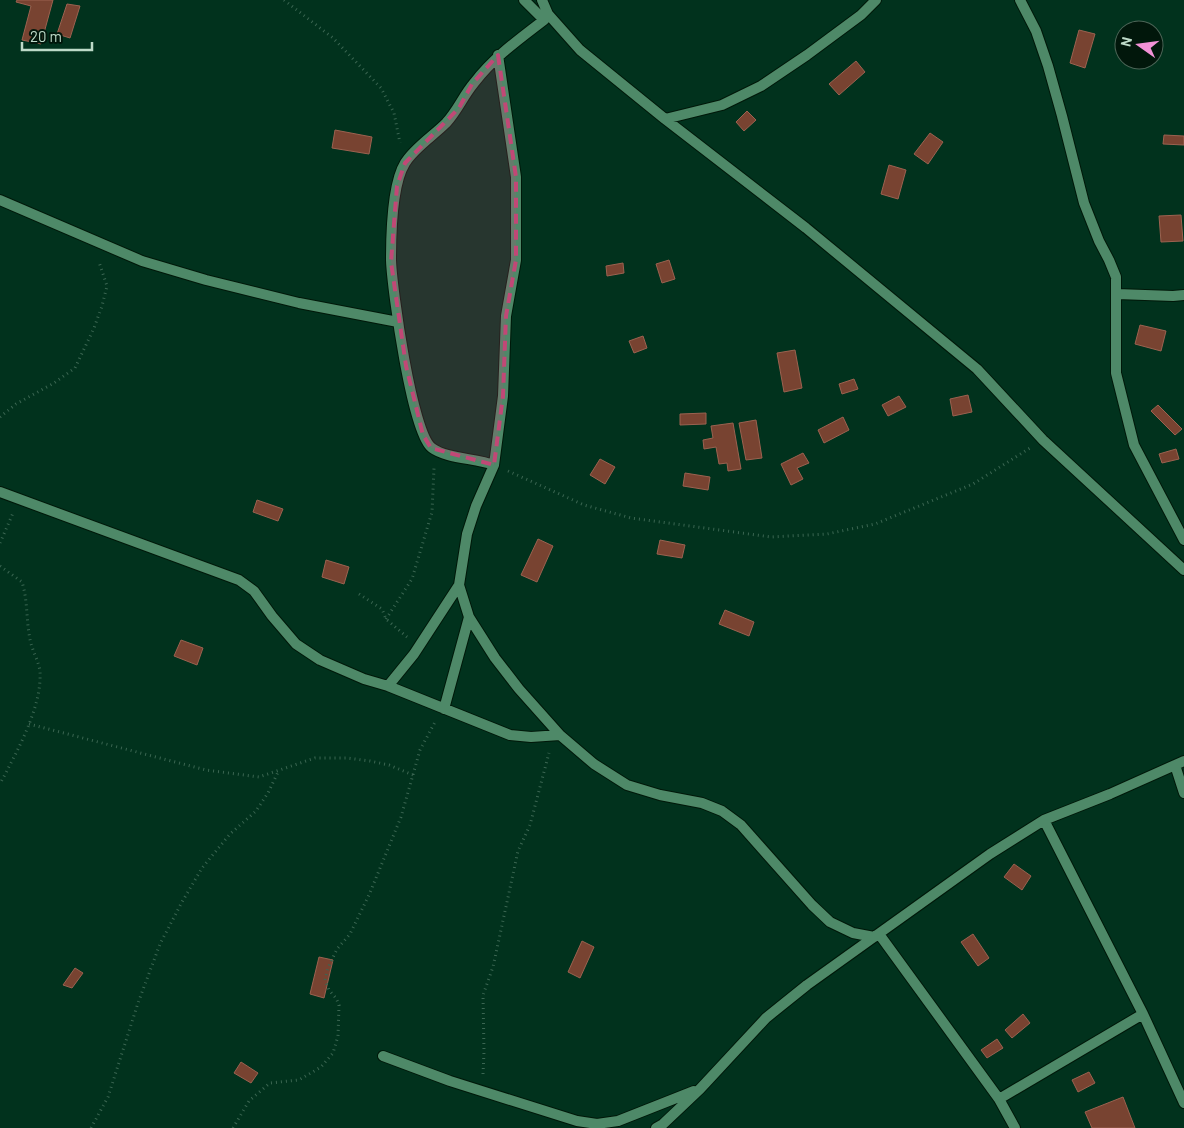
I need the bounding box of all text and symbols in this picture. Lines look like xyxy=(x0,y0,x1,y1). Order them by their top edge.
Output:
scale bar xyxy=(22,20,92,52)
north arrow xyxy=(1114,20,1164,70)
text: 20 m xyxy=(30,27,62,45)
text: N xyxy=(1117,35,1135,48)

